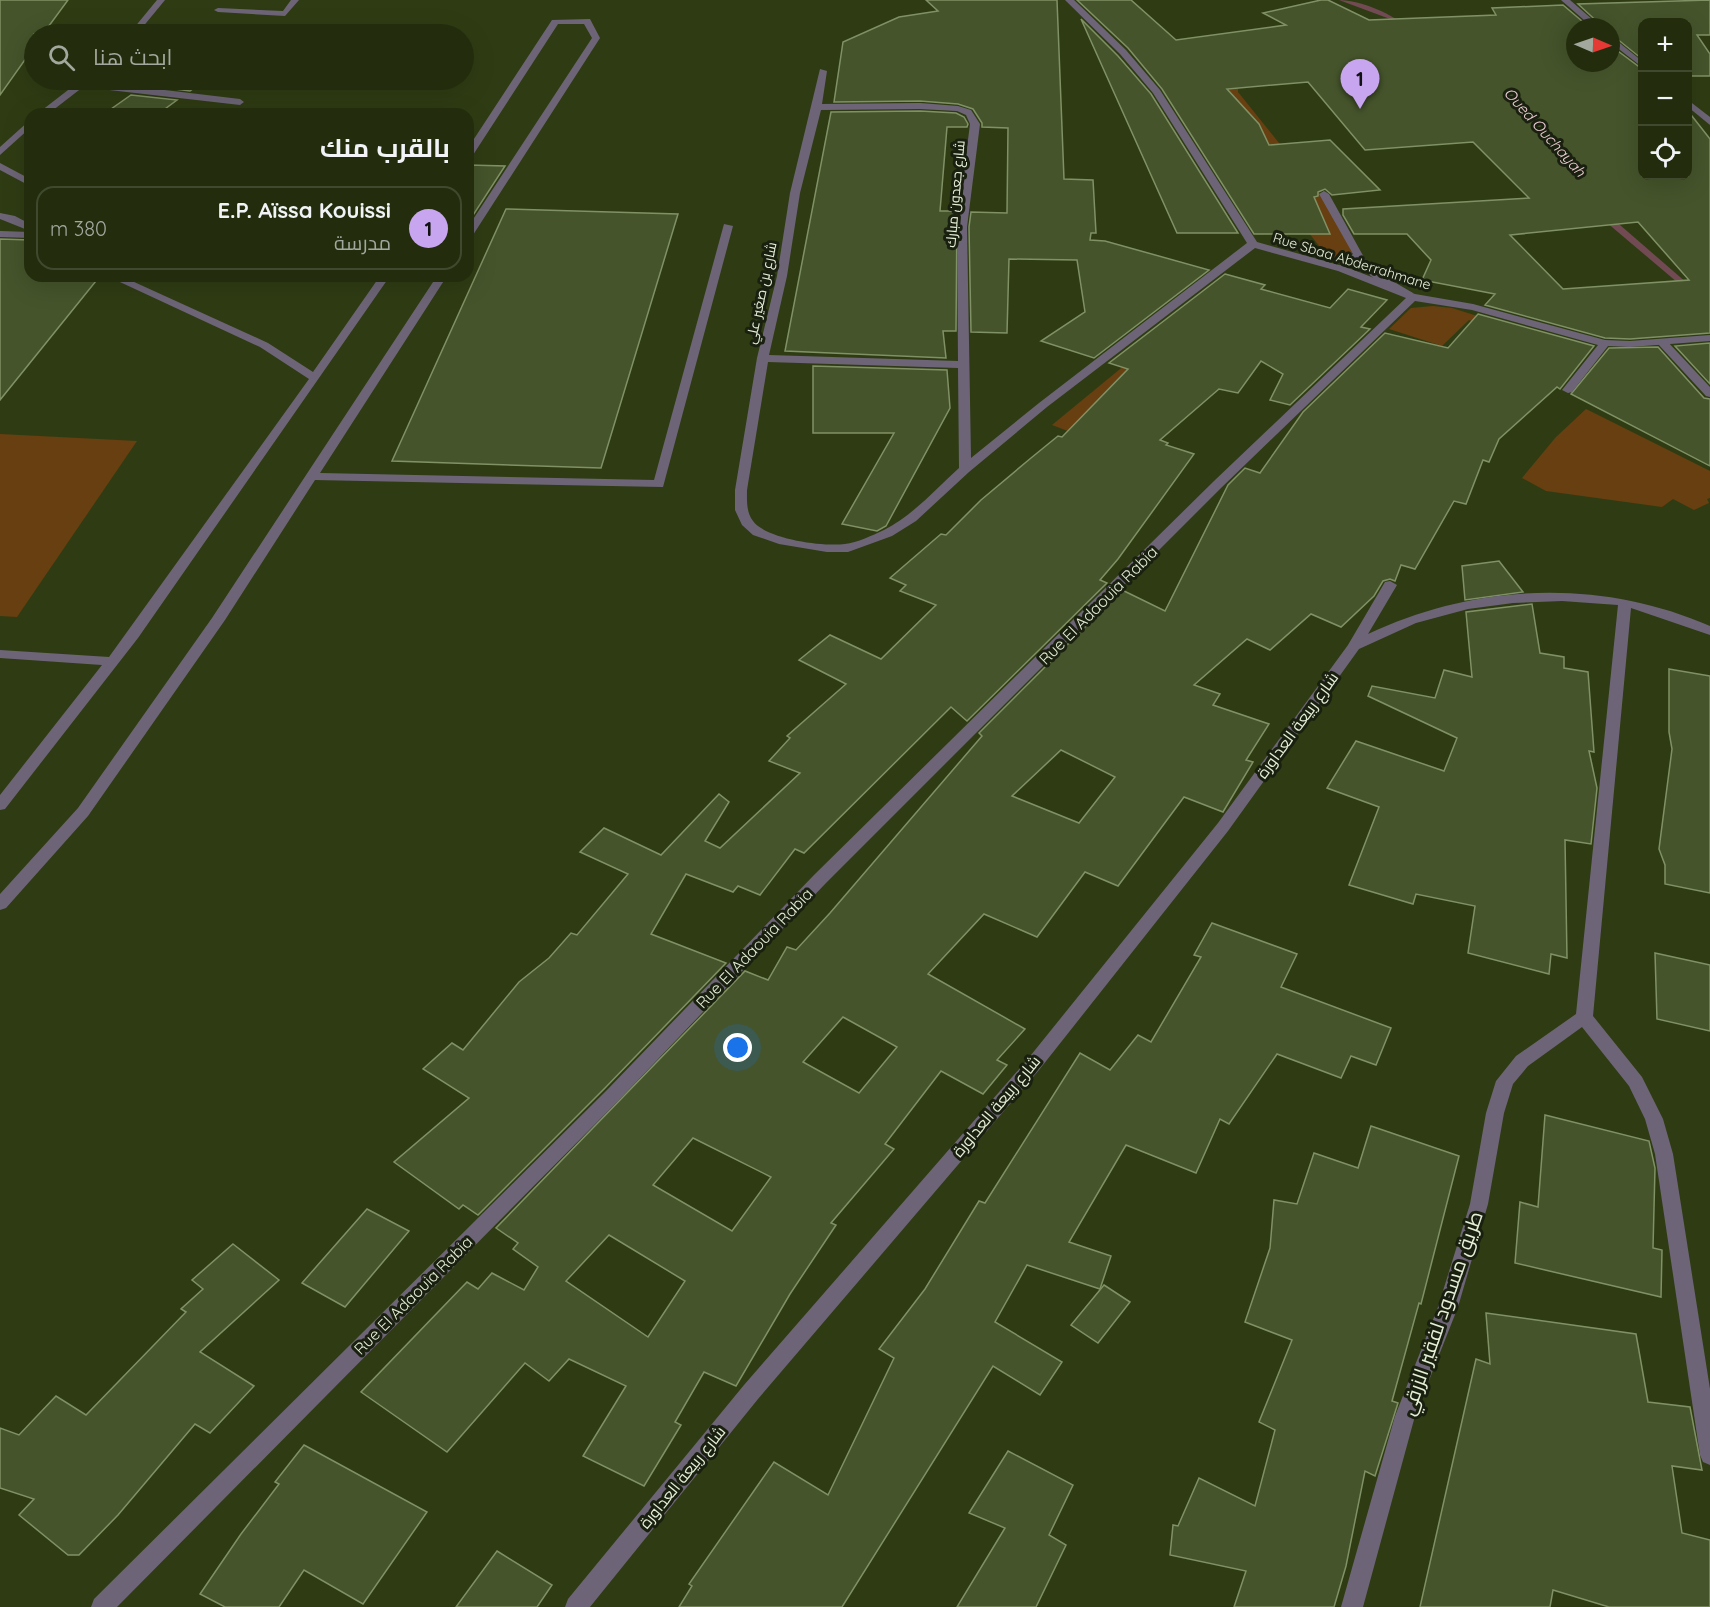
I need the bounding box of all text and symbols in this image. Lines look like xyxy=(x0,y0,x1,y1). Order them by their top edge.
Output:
north arrow xyxy=(1566,18,1620,72)
map controls xyxy=(1638,18,1692,180)
button: + xyxy=(1638,18,1692,72)
search box xyxy=(24,24,474,90)
icon: search xyxy=(45,41,78,74)
text: ابحث هنا xyxy=(93,43,173,71)
pin: 1 xyxy=(1340,60,1380,109)
button: − xyxy=(1638,72,1692,126)
water label: Oued Ouchayah xyxy=(1500,84,1590,181)
button: locate xyxy=(1638,126,1692,180)
text: بالقرب منك xyxy=(320,131,450,164)
street label: شارع جعدون مبارك xyxy=(941,140,969,248)
text: E.P. Aïssa Kouissi xyxy=(217,196,391,224)
text: 380 m xyxy=(50,216,107,241)
text: 1 xyxy=(425,216,432,241)
street label: Rue Sbaa Abderrahmane xyxy=(1271,228,1433,294)
text: مدرسة xyxy=(334,230,391,255)
street label: شارع بن صغير علي xyxy=(741,240,784,346)
street label: Rue El Adaouia Rabia xyxy=(1035,542,1161,668)
street label: شارع ربيعة العداورة xyxy=(1252,668,1344,783)
street label: Rue El Adaouia Rabia xyxy=(691,884,817,1012)
your location xyxy=(723,1033,752,1062)
street label: شارع ربيعة العداورة xyxy=(948,1051,1046,1162)
street label: طريق مسدود لفقير الزرقي xyxy=(1394,1208,1491,1420)
street label: Rue El Adaouia Rabia xyxy=(350,1232,476,1358)
street label: شارع ربيعة العداورة xyxy=(634,1422,731,1534)

